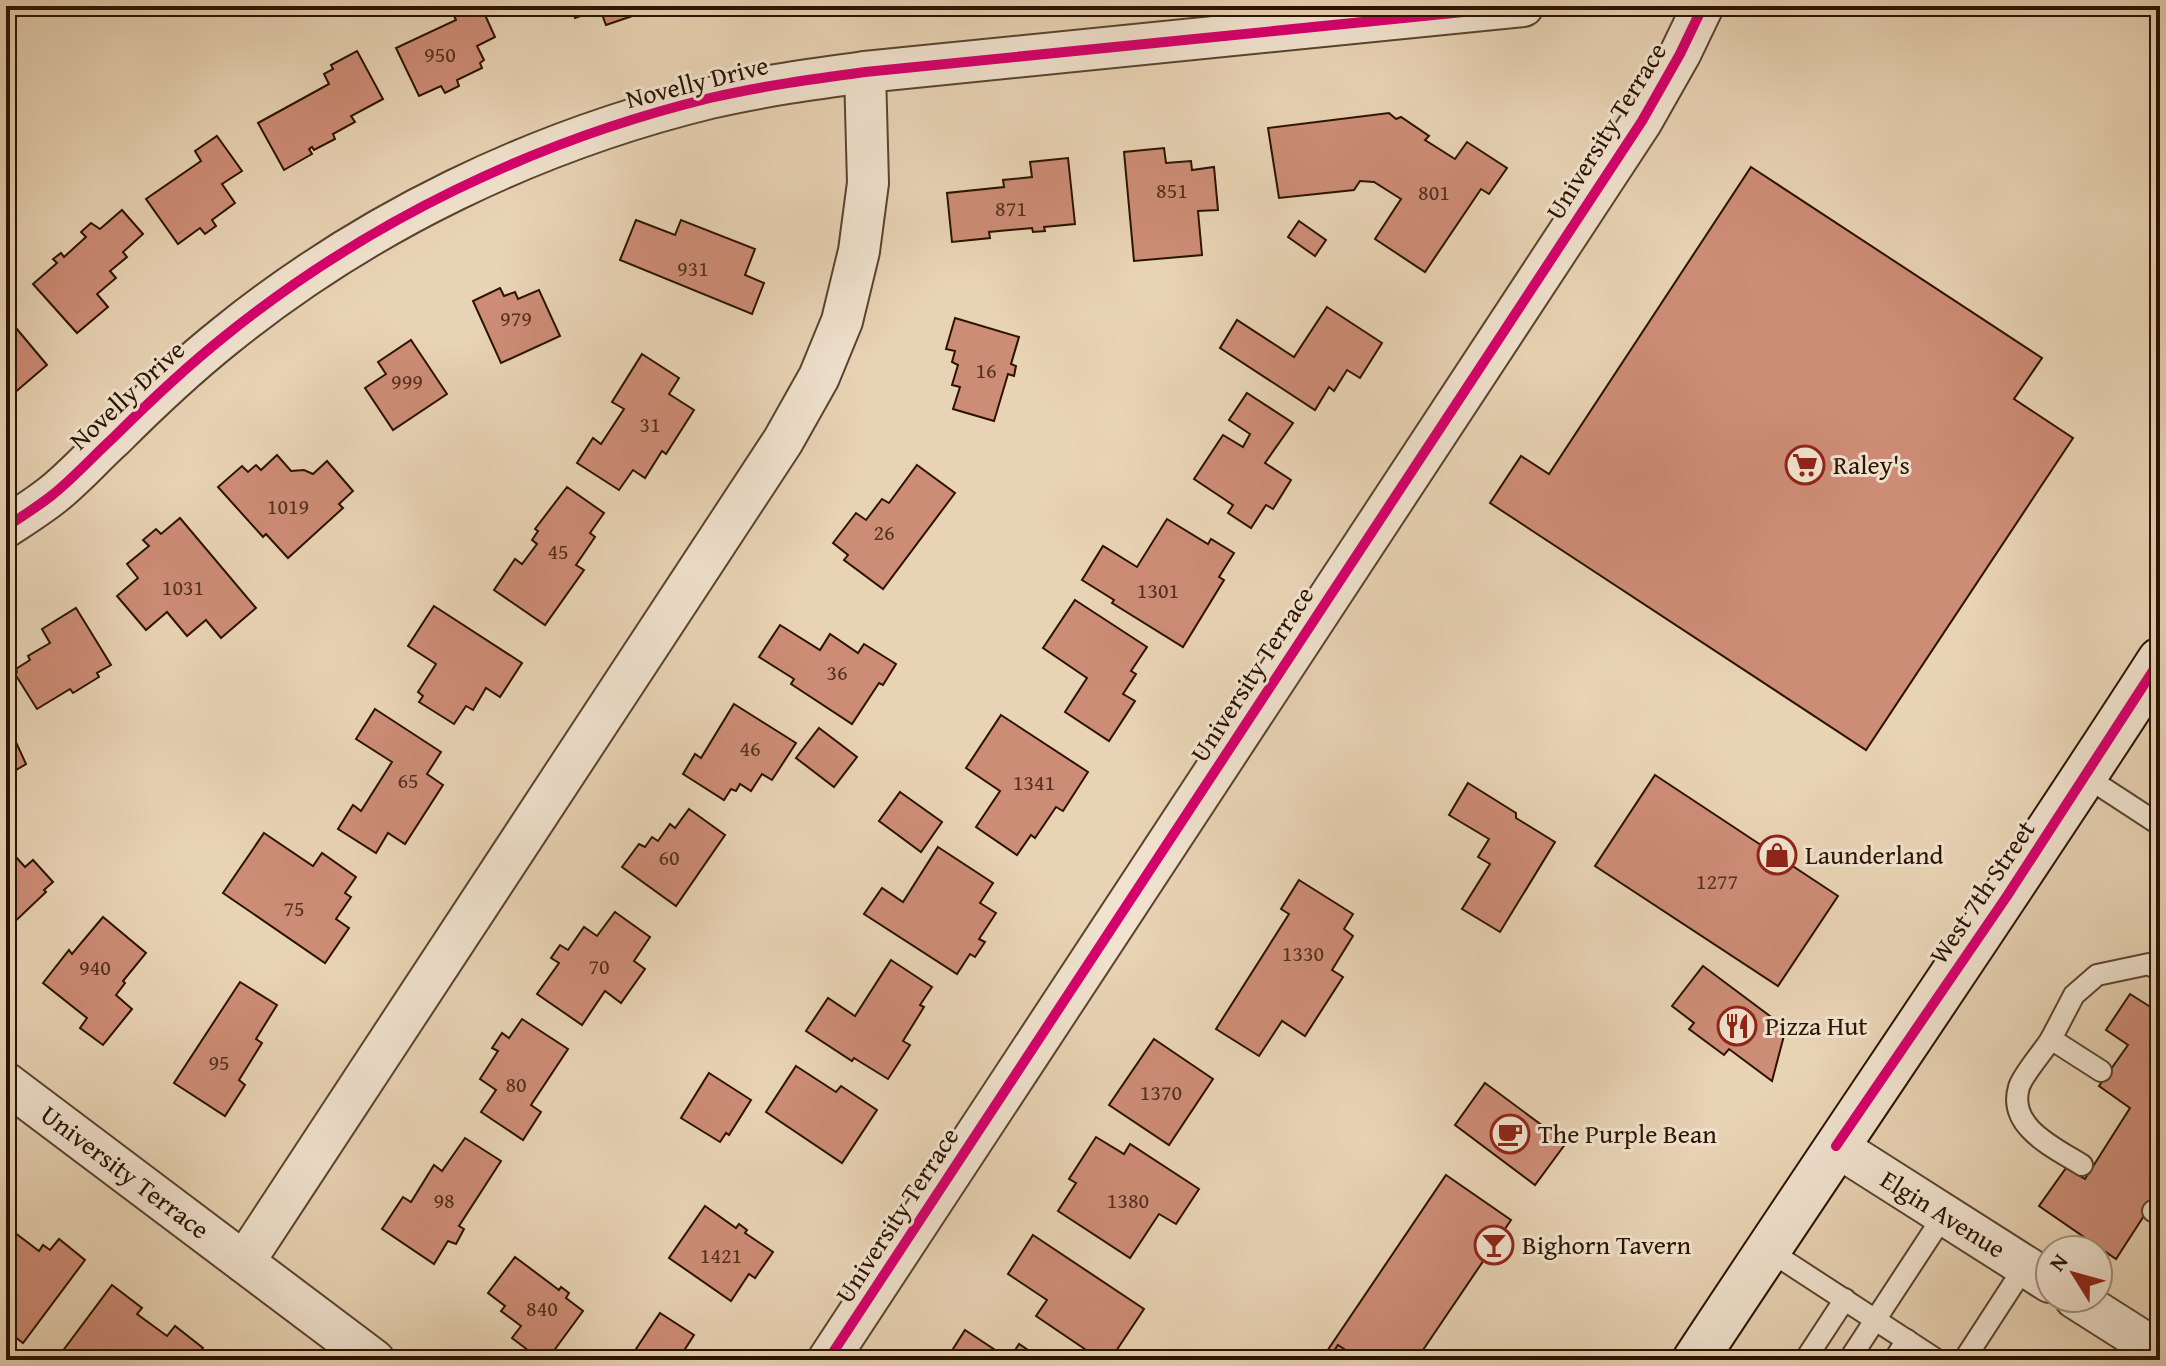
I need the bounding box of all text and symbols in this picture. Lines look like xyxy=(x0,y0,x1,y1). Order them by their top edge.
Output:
street label: University Terrace xyxy=(1535,34,1676,227)
house number: 950 xyxy=(424,38,456,70)
street label: Novelly Drive xyxy=(621,45,772,118)
house number: 851 xyxy=(1156,174,1188,206)
house number: 801 xyxy=(1418,176,1450,208)
house number: 871 xyxy=(995,192,1027,224)
house number: 931 xyxy=(677,252,709,284)
house number: 979 xyxy=(500,302,532,334)
street label: Novelly Drive xyxy=(60,331,193,459)
house number: 16 xyxy=(975,354,997,386)
house number: 999 xyxy=(391,365,423,397)
house number: 31 xyxy=(639,408,661,440)
supermarket icon: Raley's xyxy=(1784,444,1826,486)
place label: Raley's xyxy=(1833,445,1910,484)
house number: 1019 xyxy=(267,490,309,522)
house number: 26 xyxy=(873,516,895,548)
house number: 45 xyxy=(547,535,569,567)
house number: 1031 xyxy=(162,571,204,603)
house number: 1301 xyxy=(1137,574,1179,606)
street label: University Terrace xyxy=(1180,578,1323,769)
house number: 36 xyxy=(826,656,848,688)
house number: 46 xyxy=(739,732,761,764)
house number: 65 xyxy=(397,764,419,796)
house number: 1341 xyxy=(1013,766,1055,798)
street label: West 7th Street xyxy=(1919,812,2044,972)
shop icon: Launderland xyxy=(1756,834,1798,876)
place label: Launderland xyxy=(1805,835,1944,874)
house number: 60 xyxy=(658,841,680,873)
house number: 1277 xyxy=(1696,865,1738,897)
house number: 75 xyxy=(283,892,305,924)
house number: 1330 xyxy=(1282,937,1324,969)
house number: 70 xyxy=(588,950,610,982)
house number: 940 xyxy=(79,951,111,983)
restaurant icon: Pizza Hut xyxy=(1716,1005,1758,1047)
place label: Pizza Hut xyxy=(1765,1006,1868,1045)
house number: 95 xyxy=(208,1046,230,1078)
house number: 80 xyxy=(505,1068,527,1100)
house number: 1370 xyxy=(1140,1076,1182,1108)
street label: University Terrace xyxy=(33,1095,218,1248)
cafe icon: The Purple Bean xyxy=(1489,1113,1531,1155)
place label: The Purple Bean xyxy=(1538,1114,1717,1153)
street label: University Terrace xyxy=(825,1119,968,1310)
street label: Elgin Avenue xyxy=(1873,1160,2013,1267)
house number: 98 xyxy=(433,1184,455,1216)
house number: 1380 xyxy=(1107,1184,1149,1216)
bar icon: Bighorn Tavern xyxy=(1473,1224,1515,1266)
place label: Bighorn Tavern xyxy=(1522,1225,1692,1264)
north arrow xyxy=(2034,1234,2114,1314)
house number: 1421 xyxy=(700,1239,742,1271)
text: N xyxy=(2041,1246,2075,1277)
house number: 840 xyxy=(526,1292,558,1324)

